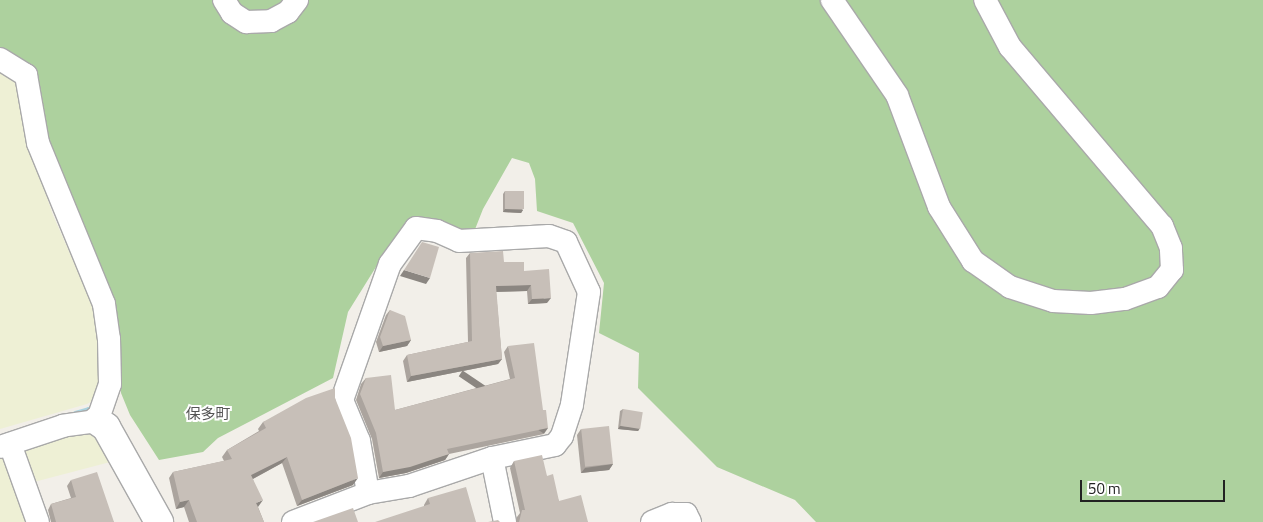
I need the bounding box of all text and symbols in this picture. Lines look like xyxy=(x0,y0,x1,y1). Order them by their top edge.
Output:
district label: 保多町 xyxy=(186,405,230,423)
scale bar xyxy=(1083,470,1228,502)
text: 50 m xyxy=(1088,477,1121,500)

